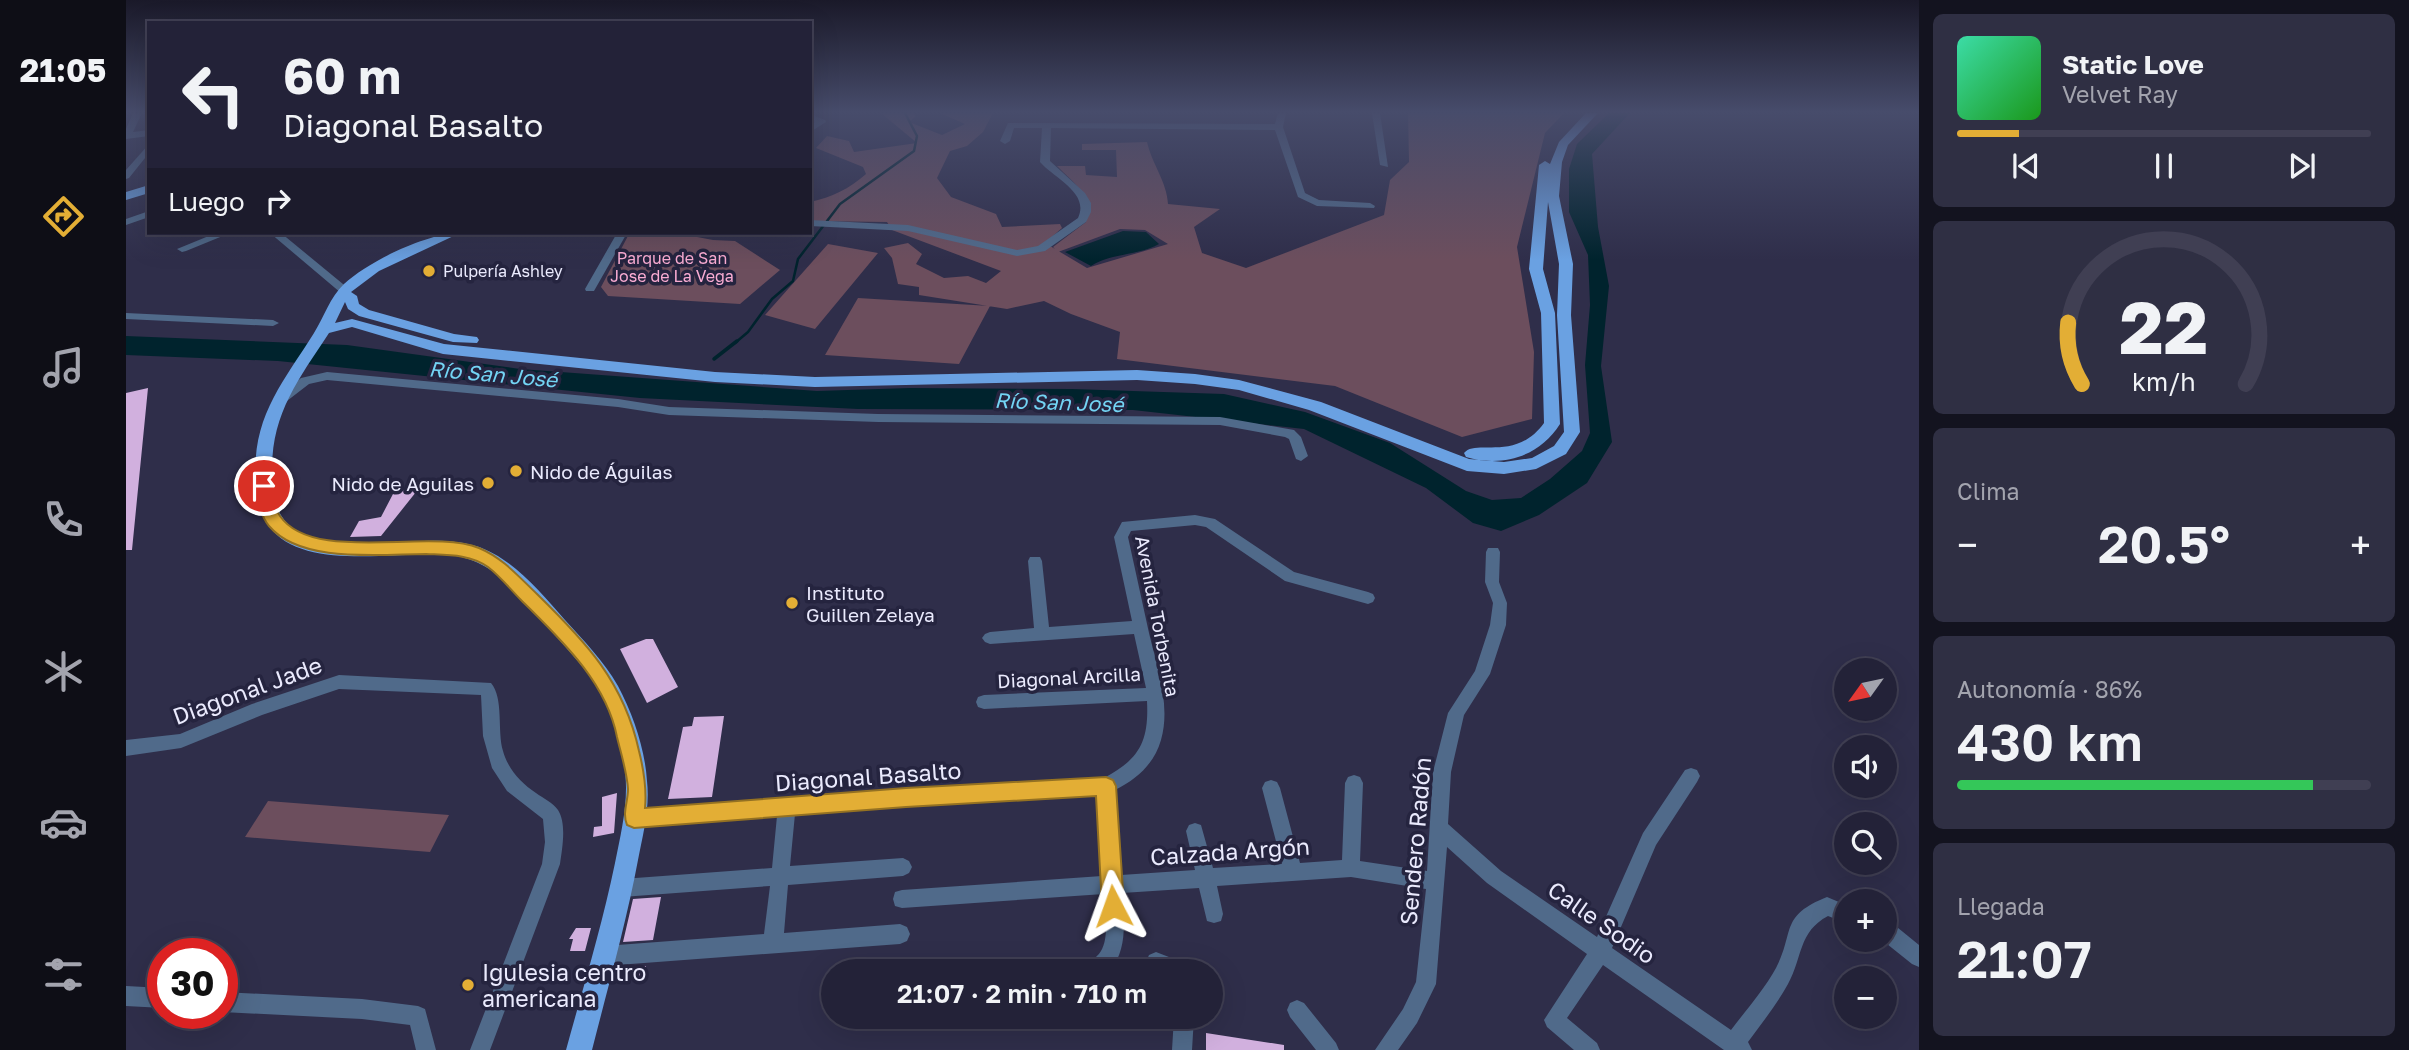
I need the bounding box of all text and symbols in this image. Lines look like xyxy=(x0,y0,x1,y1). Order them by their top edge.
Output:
text: 60 m xyxy=(283,46,401,105)
icon: left xyxy=(168,49,259,140)
text: Static Love xyxy=(2062,49,2204,80)
text: 21:05 xyxy=(20,51,106,89)
text: Velvet Ray xyxy=(2062,80,2178,108)
text: Diagonal Basalto xyxy=(283,106,543,144)
icon: previous xyxy=(2007,147,2045,185)
icon: pause xyxy=(2145,147,2183,185)
icon: next xyxy=(2283,147,2321,185)
icon: right xyxy=(259,182,297,220)
text: Luego xyxy=(168,186,245,217)
icon: directions xyxy=(39,192,88,241)
park label: Parque de San Jose de La Vega xyxy=(610,248,734,286)
place label: Pulpería Ashley xyxy=(443,261,563,281)
marker: Pulpería Ashley xyxy=(421,263,437,279)
text: 22 xyxy=(2120,283,2208,370)
icon: music xyxy=(39,343,88,392)
water label: Río San José xyxy=(428,355,560,393)
text: km/h xyxy=(2132,366,2196,397)
water label: Río San José xyxy=(994,387,1126,417)
pin xyxy=(234,456,294,516)
place label: Nido de Águilas xyxy=(530,460,673,483)
marker: Nido de Águilas xyxy=(508,463,524,479)
icon: arrive xyxy=(245,467,283,505)
place label: Nido de Aguilas xyxy=(331,472,474,495)
marker: Nido de Aguilas xyxy=(480,475,496,491)
text: Clima xyxy=(1957,477,2020,505)
icon: phone xyxy=(39,495,88,544)
text: 20.5° xyxy=(2098,512,2230,574)
text: − xyxy=(1957,522,1978,567)
text: + xyxy=(2350,522,2371,567)
street label: Avenida Torbenita xyxy=(1131,534,1185,698)
place label: Instituto Guillen Zelaya xyxy=(806,581,935,626)
marker: Instituto Guillen Zelaya xyxy=(784,595,800,611)
icon: climate xyxy=(39,647,88,696)
street label: Diagonal Jade xyxy=(169,650,325,730)
north arrow xyxy=(1834,658,1897,721)
map controls xyxy=(1834,658,1897,1029)
street label: Diagonal Arcilla xyxy=(997,662,1141,692)
text: Autonomía · 86% xyxy=(1957,675,2142,703)
text: 430 km xyxy=(1957,710,2143,772)
button: sound xyxy=(1834,735,1897,798)
street label: Diagonal Basalto xyxy=(774,756,962,796)
street label: Sendero Radón xyxy=(1394,756,1436,926)
icon: car xyxy=(39,798,88,847)
button: search xyxy=(1834,812,1897,875)
street label: Calzada Argón xyxy=(1149,831,1311,871)
position arrow xyxy=(1076,869,1150,943)
street label: Calle Sodio xyxy=(1543,875,1661,969)
button: + xyxy=(1834,889,1897,952)
text: Llegada xyxy=(1957,892,2045,920)
text: 21:07 xyxy=(1957,927,2092,989)
speed limit sign: 30 xyxy=(147,938,238,1029)
icon: filters xyxy=(39,950,88,999)
place label: Igulesia centro americana xyxy=(482,958,646,1012)
button: − xyxy=(1834,966,1897,1029)
marker: Igulesia centro americana xyxy=(460,977,476,993)
text: 21:07 · 2 min · 710 m xyxy=(897,978,1147,1009)

